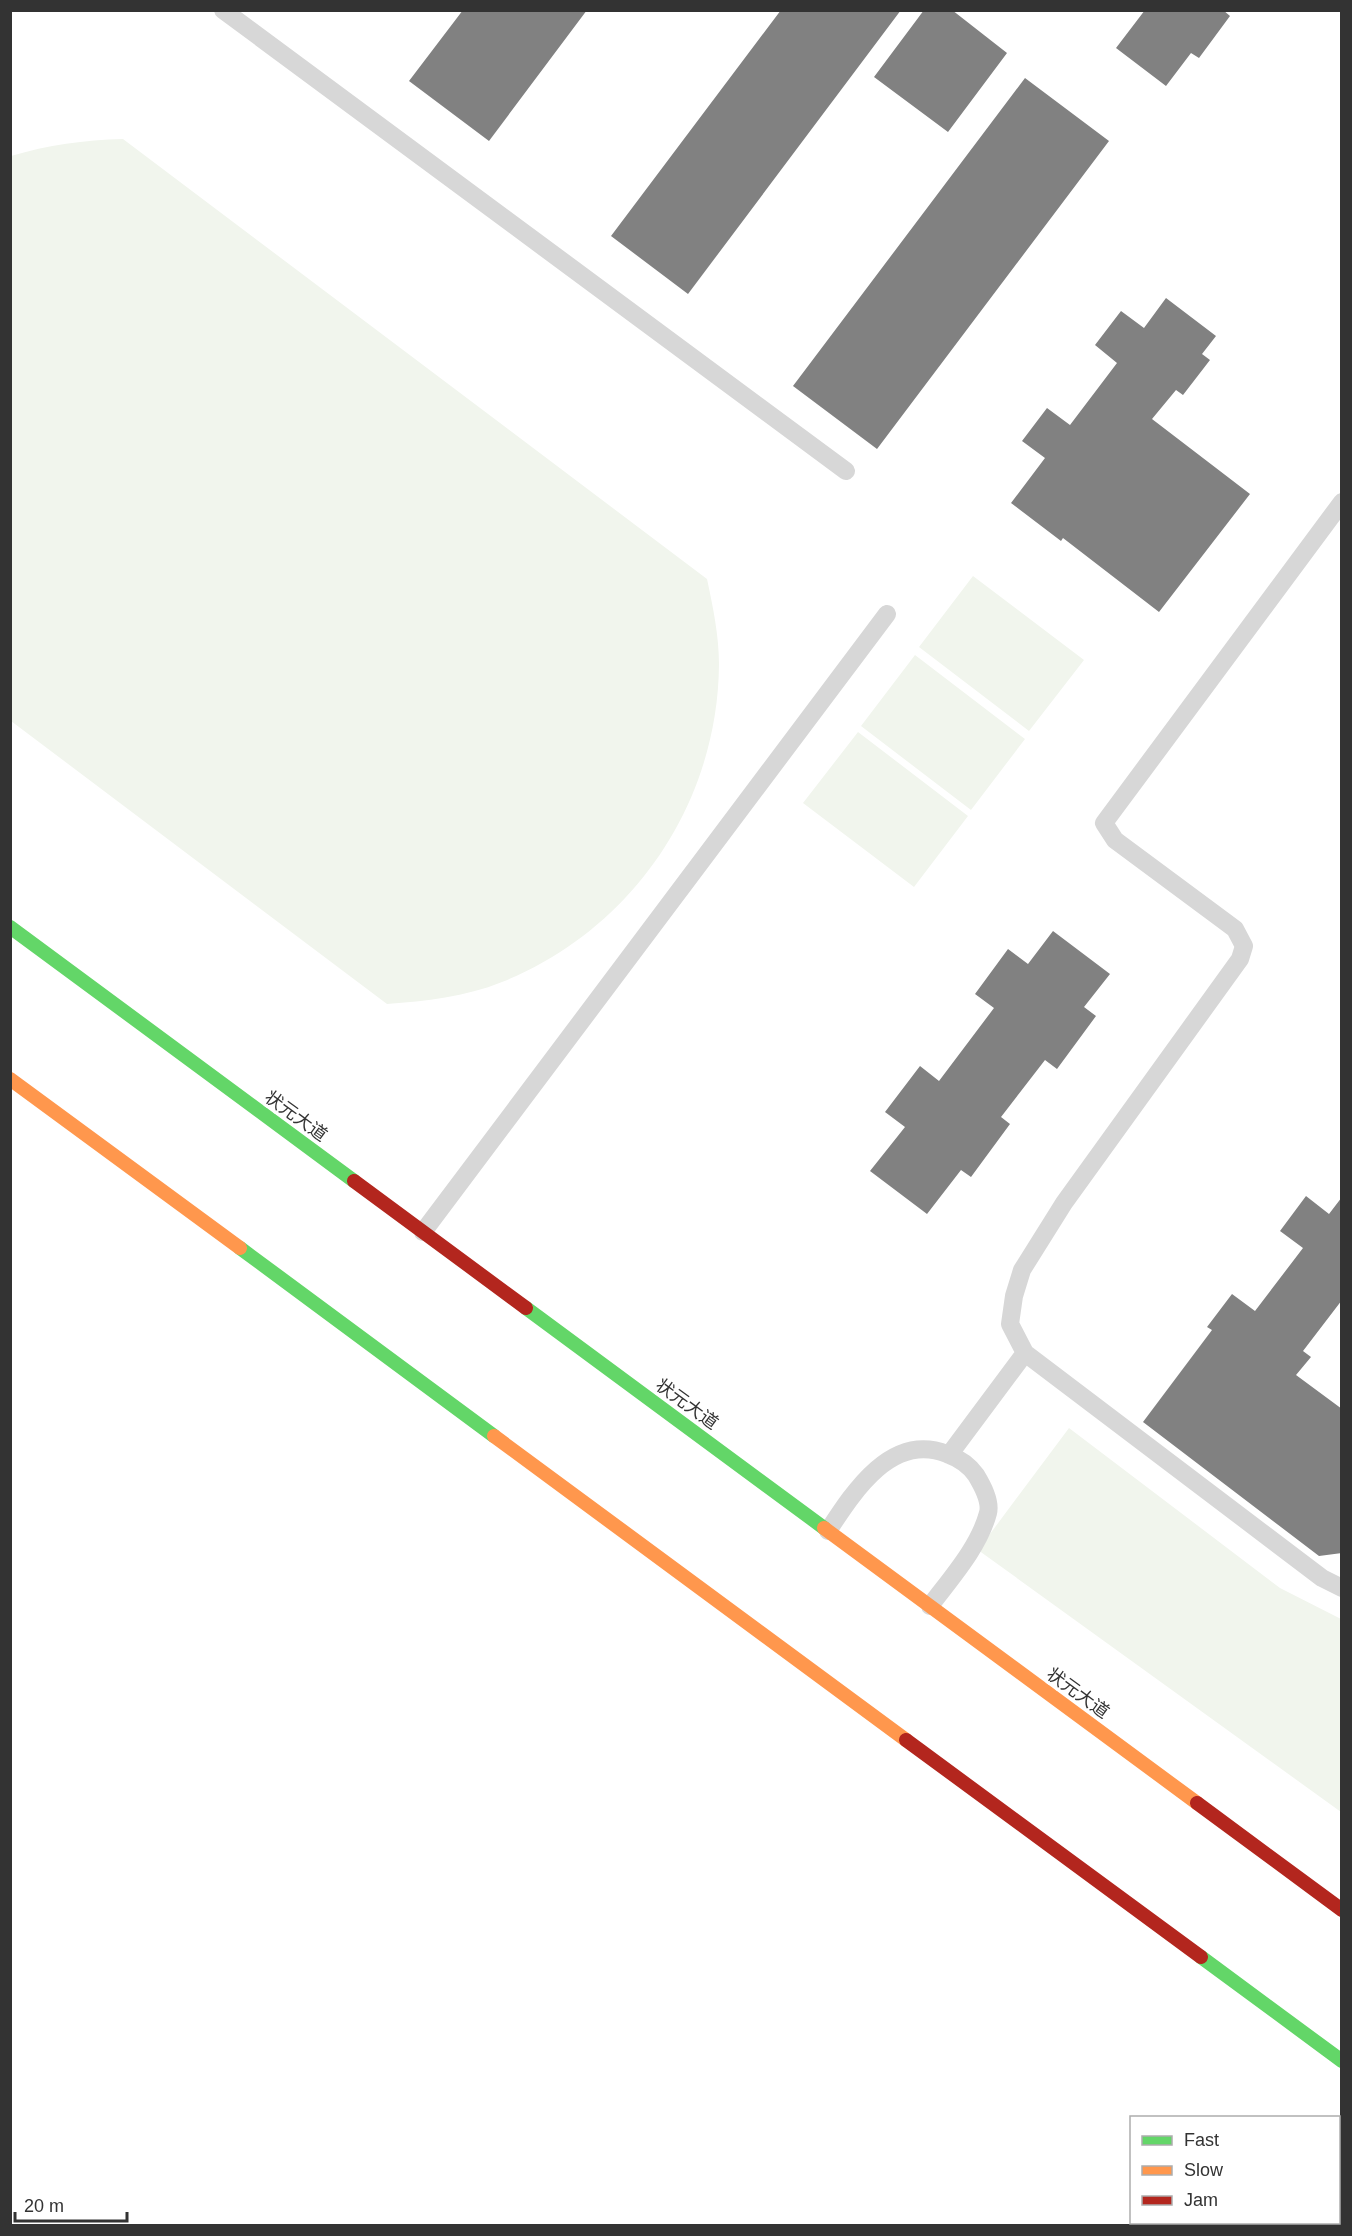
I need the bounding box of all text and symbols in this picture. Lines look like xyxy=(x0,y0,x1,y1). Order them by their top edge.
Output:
street label: 状元大道 xyxy=(261,1087,331,1145)
street label: 状元大道 xyxy=(652,1375,722,1433)
street label: 状元大道 xyxy=(1043,1664,1113,1722)
legend xyxy=(1130,2116,1340,2224)
text: Fast xyxy=(1184,2130,1219,2150)
text: Slow xyxy=(1184,2160,1224,2180)
scale bar xyxy=(15,2185,128,2223)
text: Jam xyxy=(1184,2190,1218,2210)
text: 20 m xyxy=(24,2196,64,2216)

